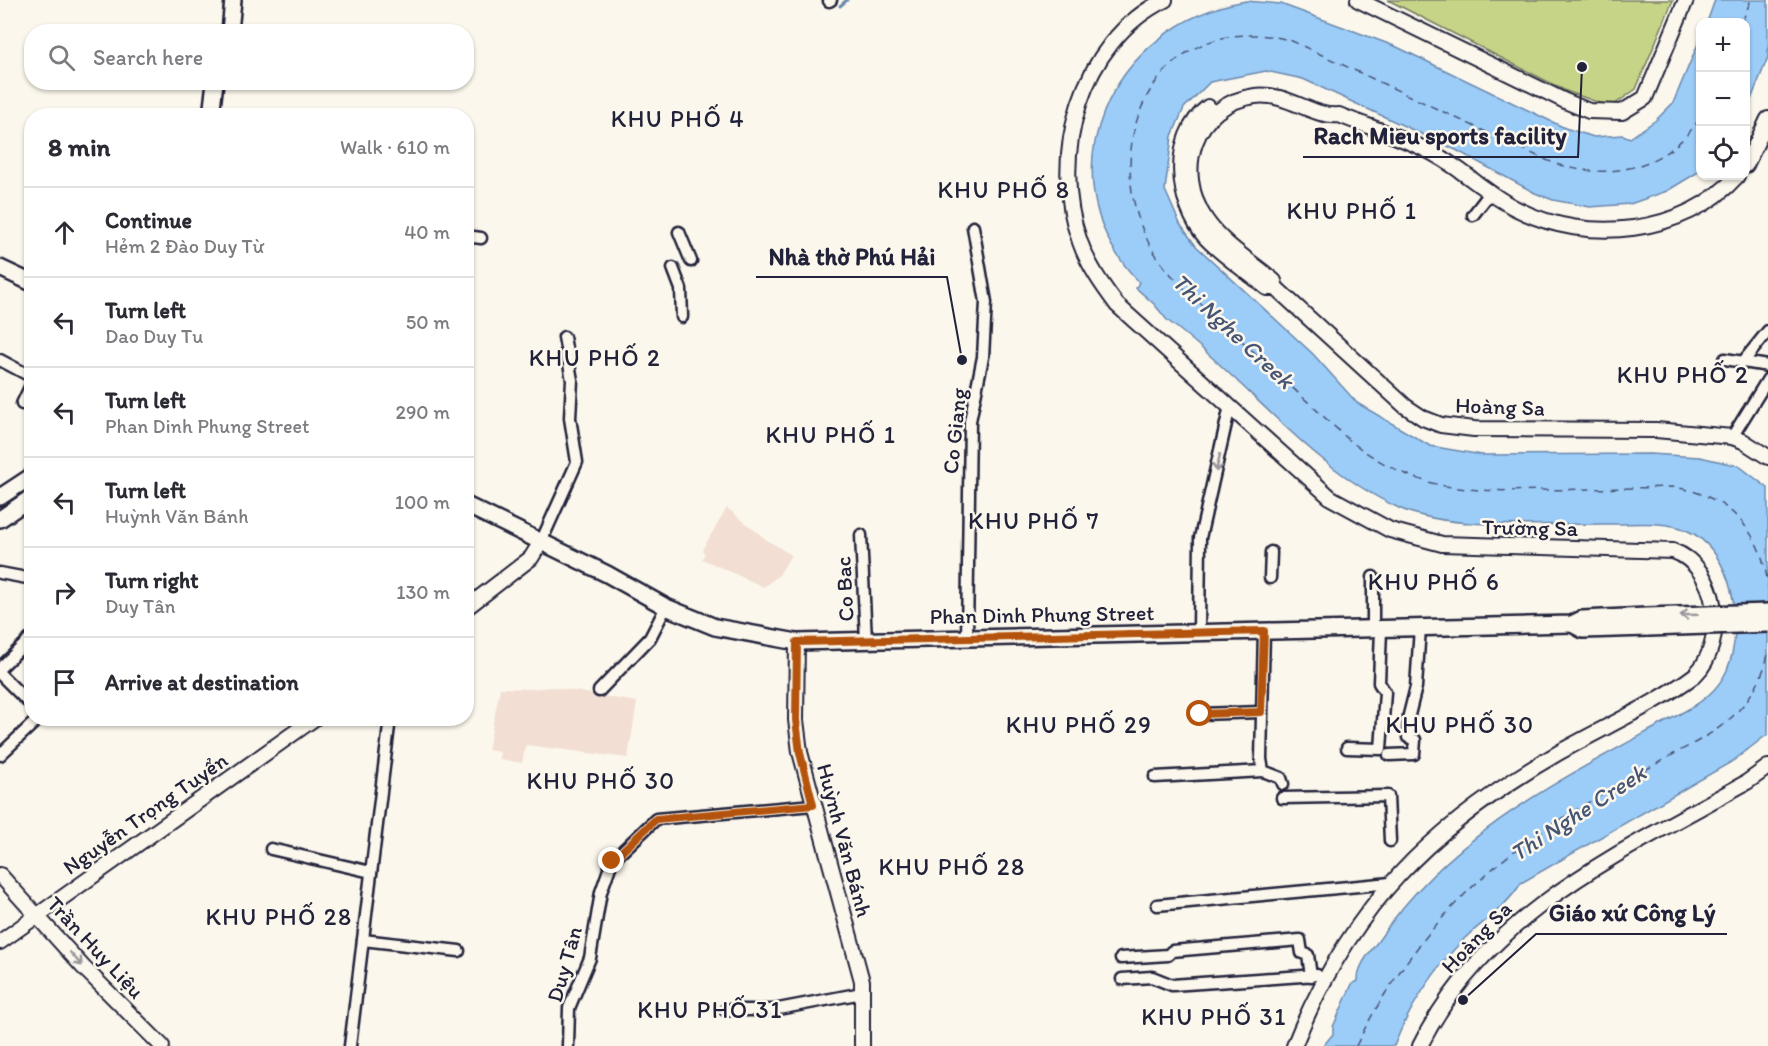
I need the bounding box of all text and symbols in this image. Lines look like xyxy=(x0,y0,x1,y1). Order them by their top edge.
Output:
map controls xyxy=(1696,18,1750,180)
button: + xyxy=(1696,18,1750,72)
search box xyxy=(24,24,474,90)
icon: search xyxy=(45,41,78,74)
text: Search here xyxy=(93,44,203,71)
button: − xyxy=(1696,72,1750,126)
district label: KHU PHỐ 4 xyxy=(611,104,745,133)
callout: Rach Mieu sports facility xyxy=(1303,115,1578,157)
text: Rach Mieu sports facility xyxy=(1313,121,1567,151)
button: locate xyxy=(1696,126,1750,180)
text: 8 min xyxy=(48,131,110,163)
text: Walk · 610 m xyxy=(340,135,450,159)
district label: KHU PHỐ 8 xyxy=(937,175,1071,204)
district label: KHU PHỐ 1 xyxy=(1286,196,1418,225)
text: Continue xyxy=(105,207,192,234)
icon: ahead xyxy=(48,216,81,249)
text: 40 m xyxy=(404,220,450,244)
text: Hẻm 2 Đào Duy Từ xyxy=(105,234,265,258)
callout: Nhà thờ Phú Hải xyxy=(756,235,947,277)
text: Nhà thờ Phú Hải xyxy=(768,242,936,271)
water label: Thi Nghe Creek xyxy=(1166,267,1302,396)
text: Turn left xyxy=(105,297,186,324)
icon: left xyxy=(48,306,81,339)
text: 50 m xyxy=(406,310,450,334)
text: Dao Duy Tu xyxy=(105,324,203,348)
district label: KHU PHỐ 2 xyxy=(529,343,661,372)
district label: KHU PHỐ 2 xyxy=(1617,360,1749,389)
street label: Co Giang xyxy=(937,386,973,475)
text: Turn left xyxy=(105,387,186,414)
street label: Hoàng Sa xyxy=(1455,391,1545,422)
icon: left xyxy=(48,396,81,429)
text: 290 m xyxy=(395,400,450,424)
text: Phan Dinh Phung Street xyxy=(105,414,310,438)
district label: KHU PHỐ 1 xyxy=(765,420,897,449)
one-way arrow xyxy=(1212,453,1224,472)
text: Turn left xyxy=(105,477,186,504)
icon: left xyxy=(48,486,81,519)
text: 100 m xyxy=(395,490,450,514)
text: Huỳnh Văn Bánh xyxy=(105,504,248,528)
district label: KHU PHỐ 7 xyxy=(968,506,1100,535)
street label: Trường Sa xyxy=(1482,513,1579,542)
street label: Co Bac xyxy=(829,556,860,622)
text: Turn right xyxy=(105,567,199,594)
district label: KHU PHỐ 6 xyxy=(1368,567,1500,596)
icon: right xyxy=(48,576,81,609)
text: 130 m xyxy=(396,580,450,604)
text: Duy Tân xyxy=(105,594,175,618)
street label: Phan Dinh Phung Street xyxy=(929,599,1155,630)
one-way arrow xyxy=(1679,609,1699,620)
icon: arrive xyxy=(48,666,81,699)
text: Arrive at destination xyxy=(105,669,299,696)
route start xyxy=(1186,700,1212,726)
district label: KHU PHỐ 29 xyxy=(1006,710,1152,739)
district label: KHU PHỐ 30 xyxy=(1385,710,1535,739)
street label: Nguyễn Trọng Tuyển xyxy=(58,746,233,880)
water label: Thi Nghe Creek xyxy=(1504,757,1653,867)
street label: Huỳnh Văn Bánh xyxy=(811,760,878,920)
district label: KHU PHỐ 30 xyxy=(526,766,676,795)
route end xyxy=(598,847,624,873)
district label: KHU PHỐ 28 xyxy=(878,852,1026,881)
street label: Trần Huy Liệu xyxy=(41,890,150,1004)
callout: Giáo xứ Công Lý xyxy=(1536,892,1727,934)
street label: Hoàng Sa xyxy=(1435,896,1517,979)
text: Giáo xứ Công Lý xyxy=(1549,898,1716,928)
district label: KHU PHỐ 28 xyxy=(205,902,353,931)
street label: Duy Tân xyxy=(541,923,588,1005)
one-way arrow xyxy=(68,950,82,966)
district label: KHU PHỐ 31 xyxy=(637,995,783,1024)
district label: KHU PHỐ 31 xyxy=(1141,1002,1287,1031)

